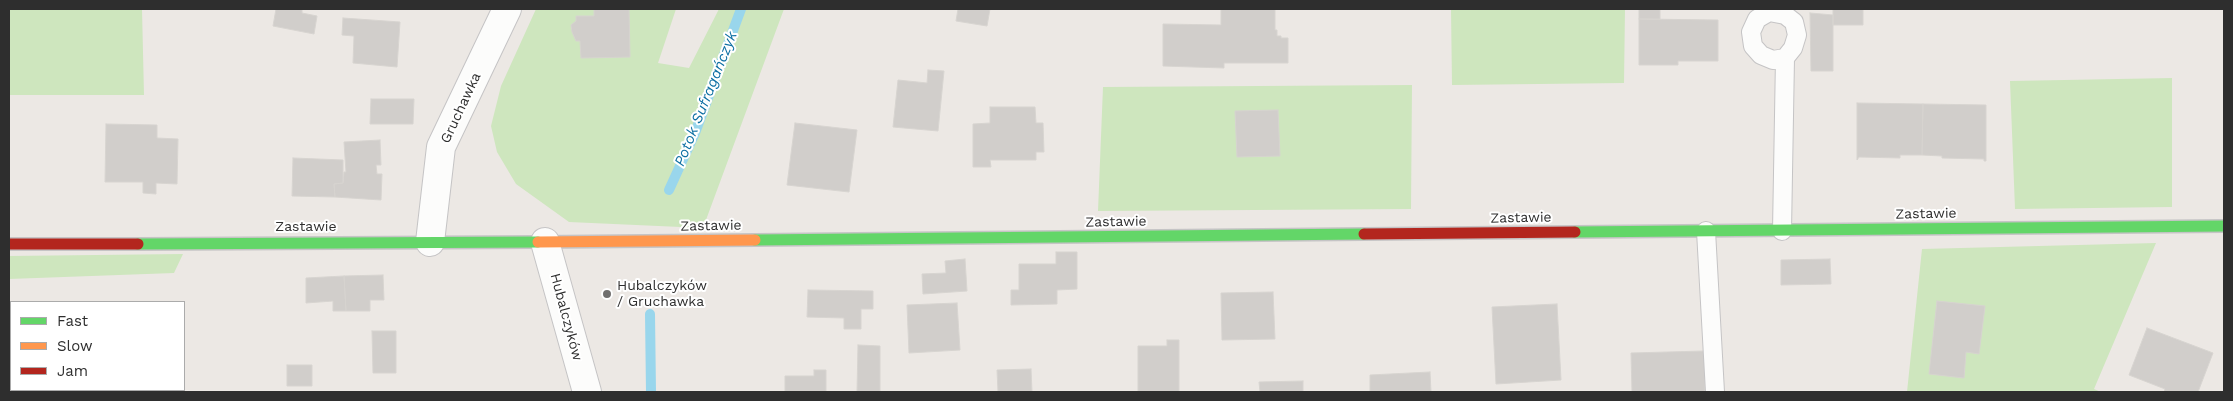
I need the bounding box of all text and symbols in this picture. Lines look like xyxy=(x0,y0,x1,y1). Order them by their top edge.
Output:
water label: Potok Sufragańczyk xyxy=(671,29,741,169)
street label: Gruchawka xyxy=(437,70,485,146)
street label: Zastawie xyxy=(1895,205,1957,223)
street label: Zastawie xyxy=(1490,209,1552,227)
street label: Zastawie xyxy=(1085,213,1147,231)
street label: Zastawie xyxy=(680,217,742,235)
street label: Zastawie xyxy=(275,219,337,235)
street label: Hubalczyków xyxy=(546,271,586,363)
place label: Hubalczyków / Gruchawka xyxy=(617,278,707,310)
marker: Hubalczyków / Gruchawka xyxy=(601,288,613,300)
legend xyxy=(10,301,185,391)
text: Fast xyxy=(57,312,88,330)
text: Slow xyxy=(57,337,93,355)
text: Jam xyxy=(57,362,88,380)

